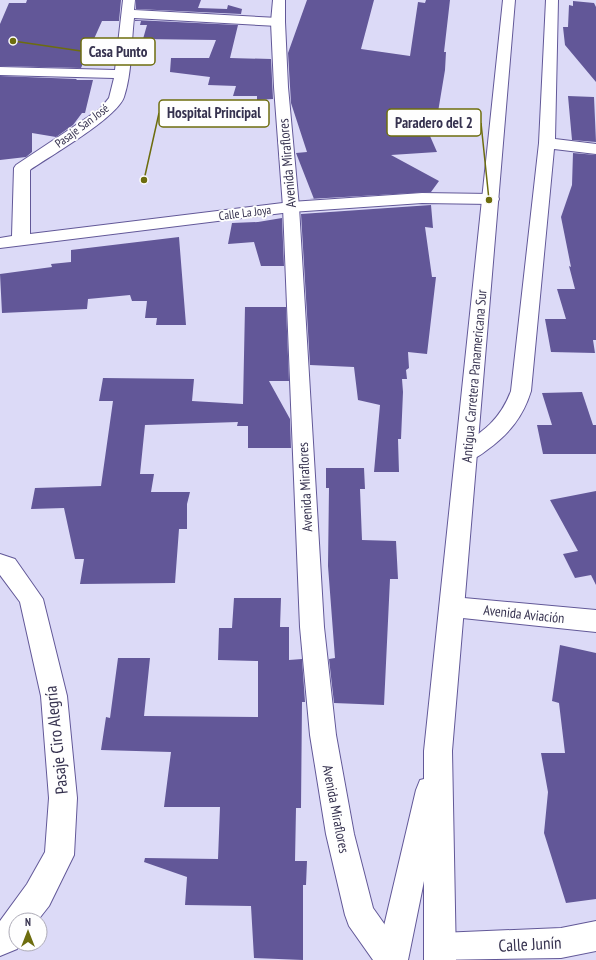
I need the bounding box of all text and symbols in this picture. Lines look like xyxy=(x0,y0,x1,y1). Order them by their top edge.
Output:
callout: Casa Punto xyxy=(81,38,155,65)
text: Casa Punto xyxy=(89,42,148,61)
street label: Pasaje San José xyxy=(52,100,112,151)
callout: Hospital Principal xyxy=(159,100,269,127)
text: Hospital Principal xyxy=(167,103,261,122)
callout: Paradero del 2 xyxy=(387,109,481,136)
text: Paradero del 2 xyxy=(395,113,473,132)
street label: Avenida Miraflores xyxy=(274,117,300,208)
street label: Calle La Joya xyxy=(218,202,272,223)
street label: Antigua Carretera Panamericana Sur xyxy=(457,288,491,463)
street label: Avenida Miraflores xyxy=(294,442,316,532)
street label: Avenida Aviación xyxy=(483,601,565,627)
street label: Pasaje Ciro Alegría xyxy=(39,685,73,795)
street label: Avenida Miraflores xyxy=(319,763,353,855)
north arrow xyxy=(8,912,48,952)
text: N xyxy=(25,915,31,929)
street label: Calle Junín xyxy=(498,931,562,957)

